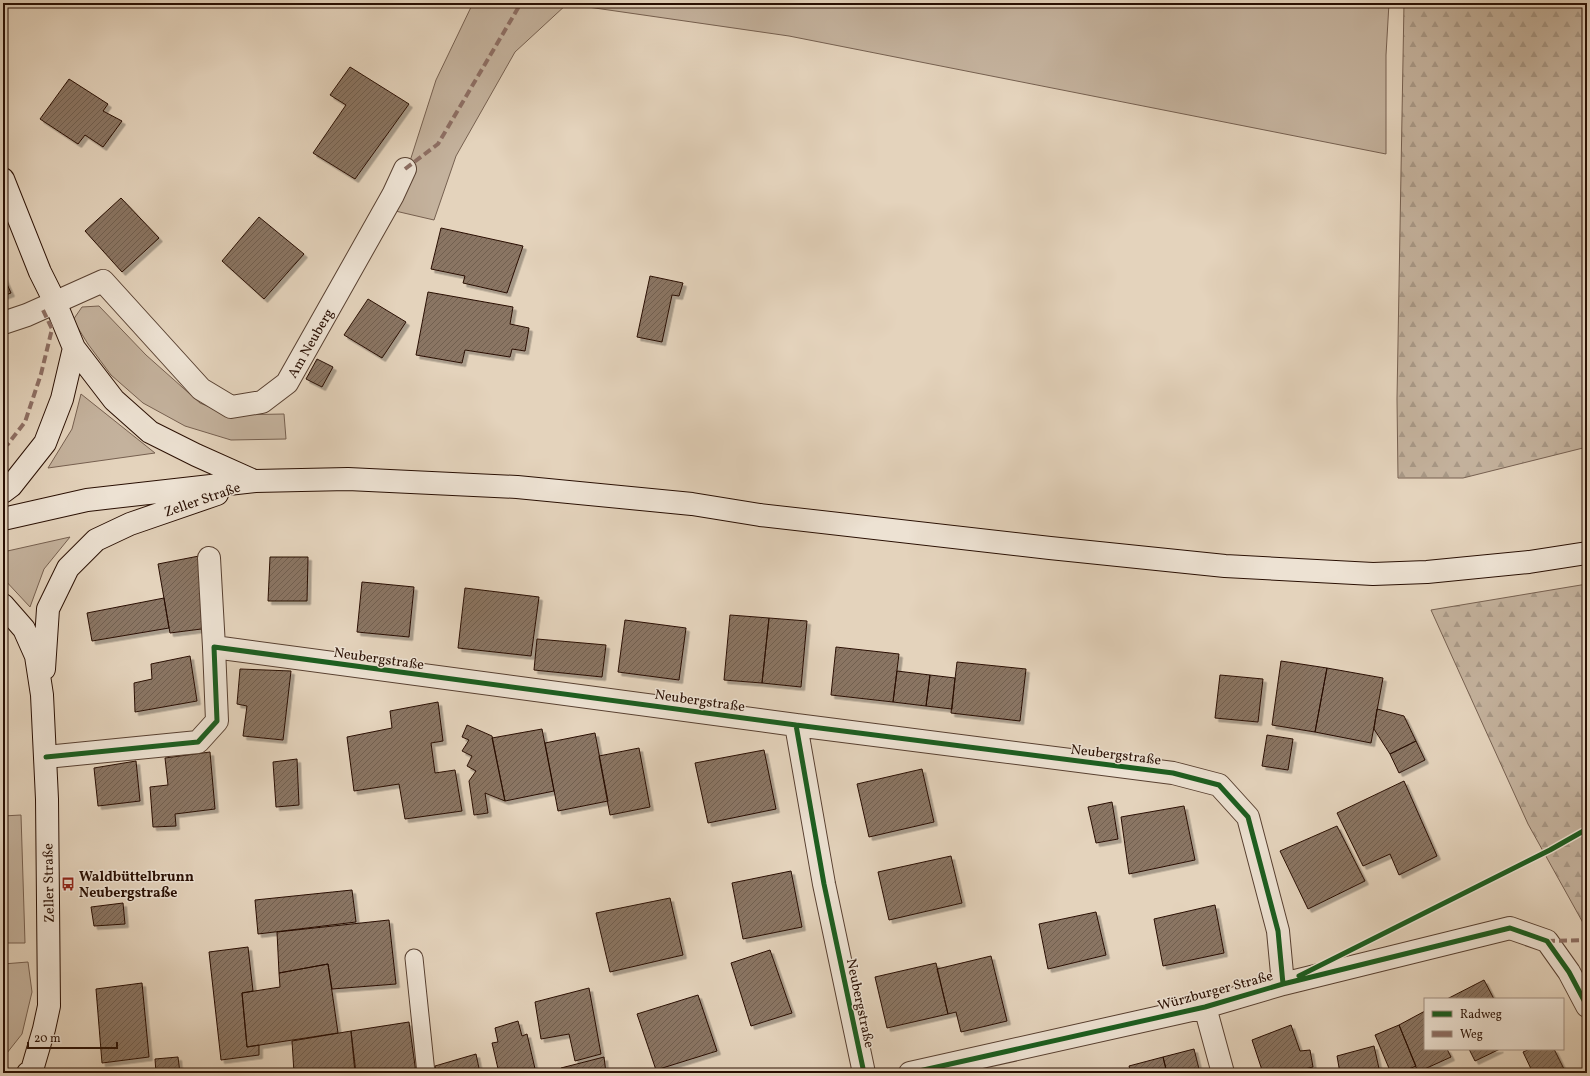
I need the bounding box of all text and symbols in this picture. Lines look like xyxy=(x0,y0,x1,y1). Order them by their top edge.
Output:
street label: Am Neuberg xyxy=(284,306,339,382)
street label: Zeller Straße xyxy=(162,478,244,522)
street label: Neubergstraße xyxy=(332,644,426,675)
street label: Neubergstraße xyxy=(653,686,747,717)
street label: Neubergstraße xyxy=(1069,741,1162,771)
street label: Zeller Straße xyxy=(39,843,60,923)
place label: Waldbüttelbrunn Neubergstraße xyxy=(79,868,194,903)
bus stop icon: Waldbüttelbrunn Neubergstraße xyxy=(60,876,76,892)
street label: Neubergstraße xyxy=(841,957,878,1050)
street label: Würzburger Straße xyxy=(1156,967,1275,1016)
legend xyxy=(1424,998,1564,1050)
text: Radweg xyxy=(1460,1007,1502,1023)
scale bar xyxy=(28,1024,117,1050)
text: Weg xyxy=(1460,1027,1483,1043)
text: 20 m xyxy=(34,1031,61,1047)

